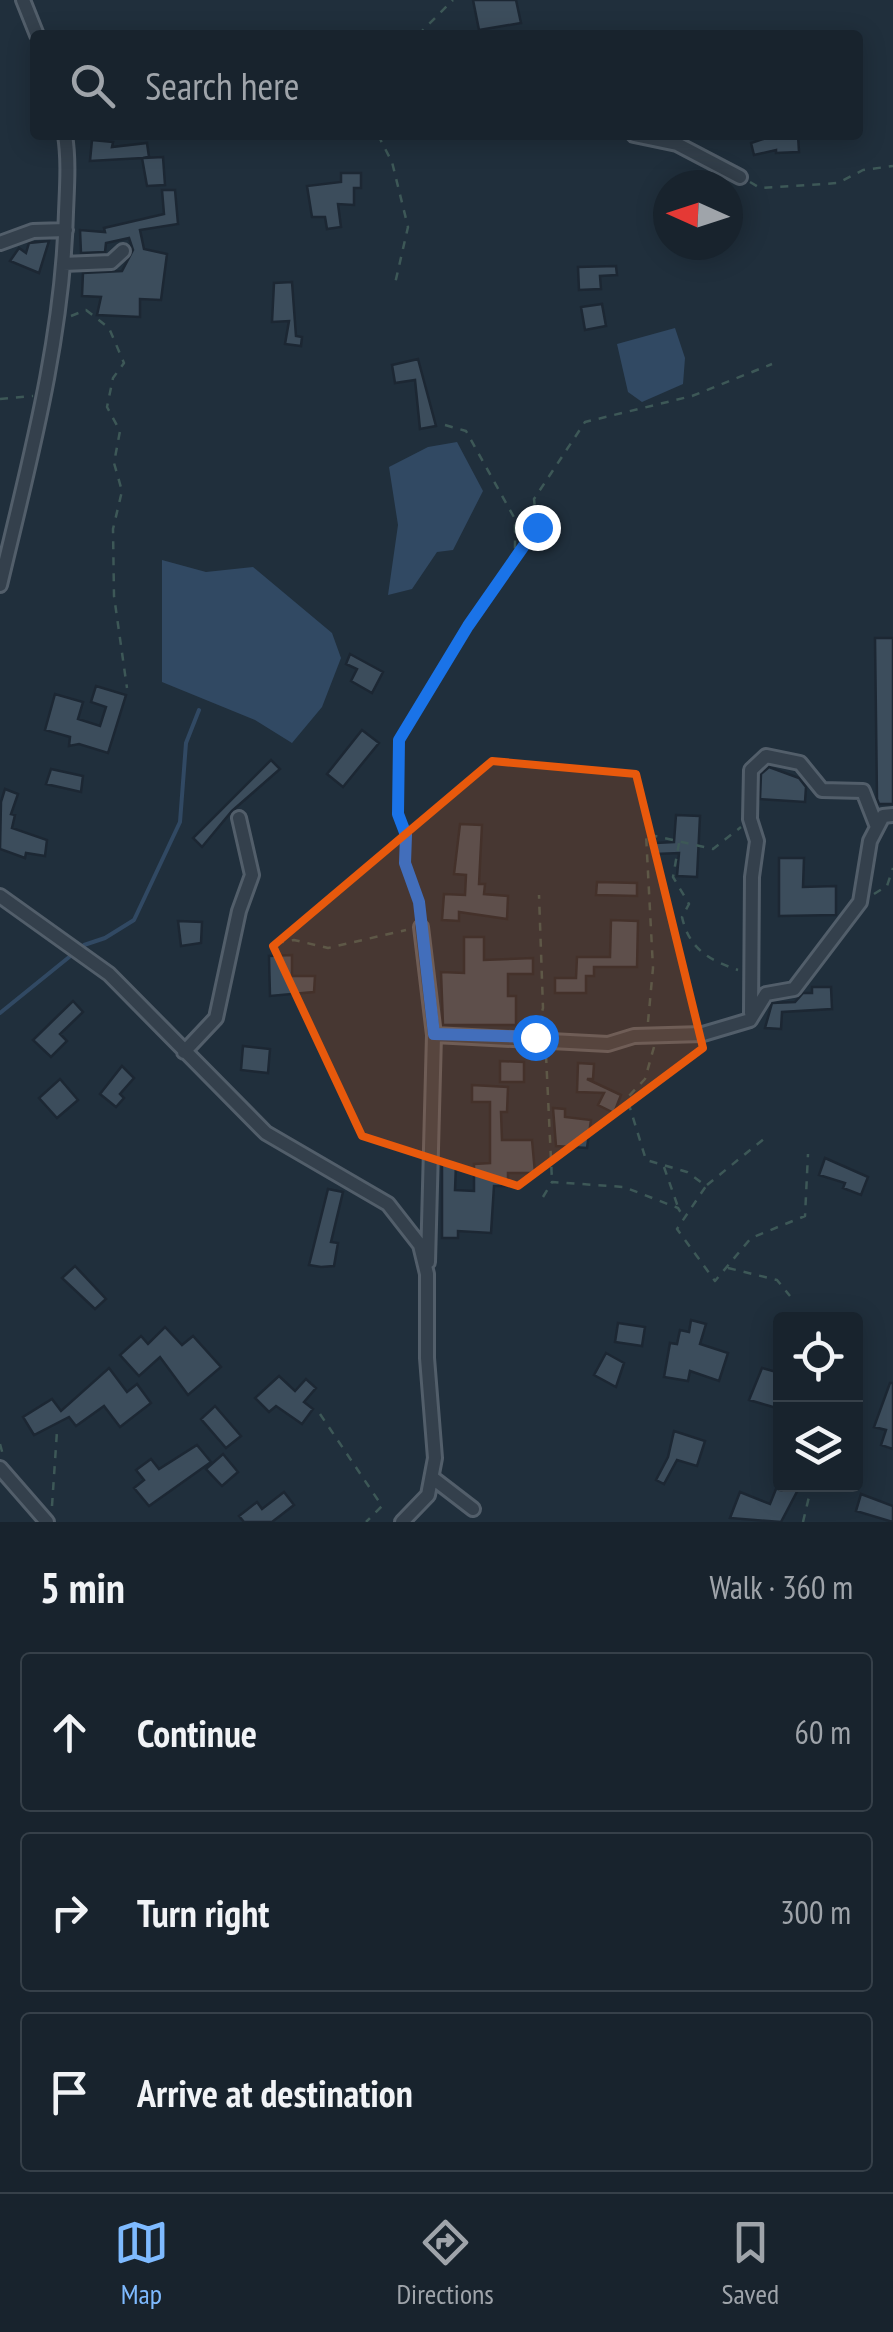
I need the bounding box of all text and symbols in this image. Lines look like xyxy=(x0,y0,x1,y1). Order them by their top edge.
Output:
search box xyxy=(30,30,863,140)
icon: search xyxy=(65,58,120,113)
text: Search here xyxy=(145,61,299,110)
north arrow xyxy=(653,170,743,260)
route end xyxy=(515,505,561,551)
route start xyxy=(513,1015,559,1061)
map controls xyxy=(773,1312,863,1492)
button: locate xyxy=(773,1312,863,1402)
button: layers xyxy=(773,1402,863,1492)
text: 5 min xyxy=(40,1560,125,1615)
text: Walk · 360 m xyxy=(709,1566,853,1608)
icon: ahead xyxy=(42,1705,97,1760)
text: Continue xyxy=(137,1708,257,1757)
text: 60 m xyxy=(795,1711,851,1753)
icon: right xyxy=(42,1885,97,1940)
text: Turn right xyxy=(137,1888,269,1937)
text: 300 m xyxy=(780,1891,851,1933)
icon: arrive xyxy=(42,2065,97,2120)
text: Arrive at destination xyxy=(137,2068,413,2117)
tab: Map xyxy=(114,2215,169,2312)
tab: Directions xyxy=(396,2215,494,2312)
tab: Saved xyxy=(721,2215,779,2312)

